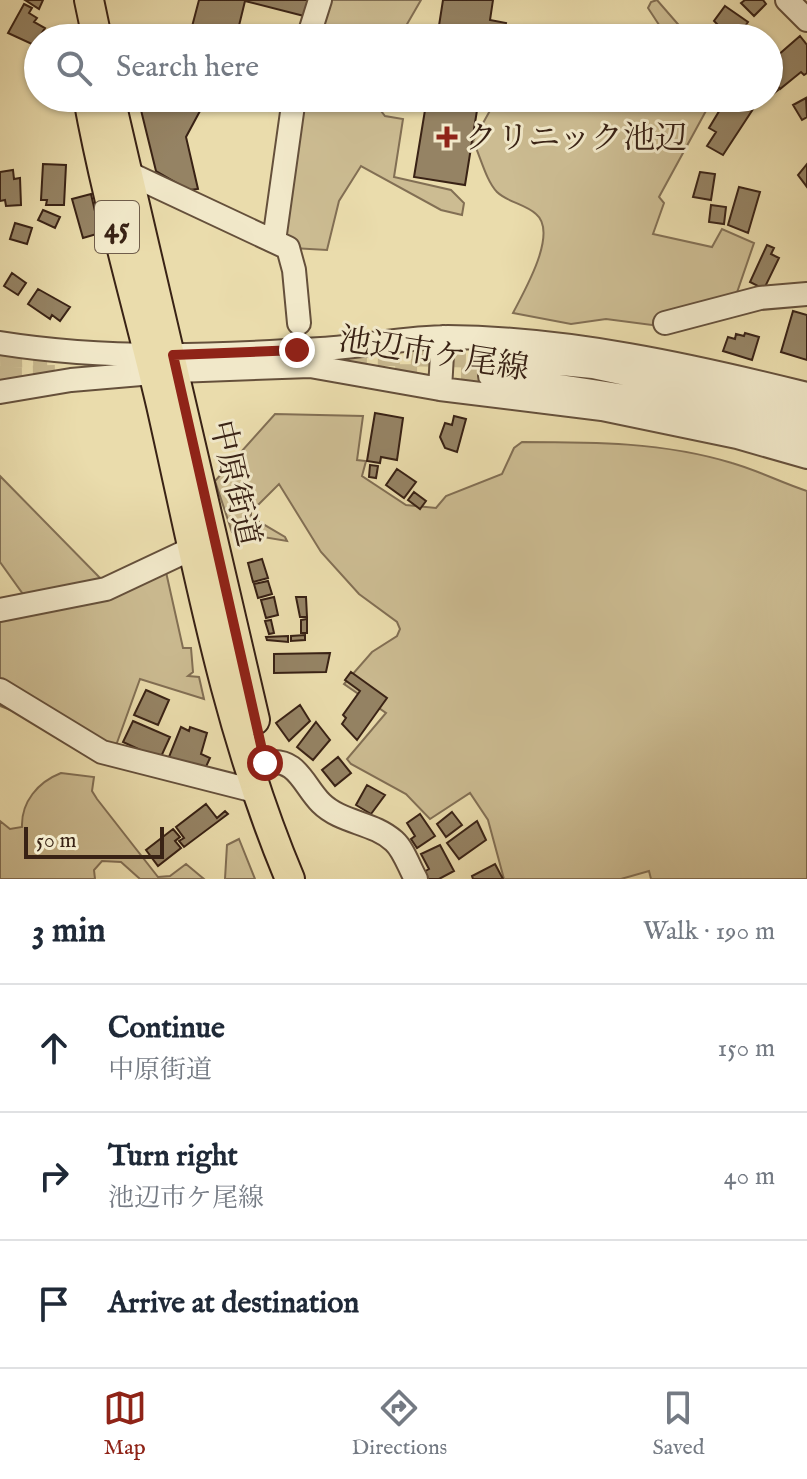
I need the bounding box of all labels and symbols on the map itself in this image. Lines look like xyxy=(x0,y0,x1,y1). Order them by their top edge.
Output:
place label: クリニック池辺 xyxy=(465,119,687,160)
marker: クリニック池辺 xyxy=(436,126,458,148)
road number: 45 xyxy=(95,201,139,253)
street label: 池辺市ケ尾線 xyxy=(336,320,532,391)
route end xyxy=(279,332,315,368)
street label: 中原街道 xyxy=(199,417,268,551)
route start xyxy=(247,745,283,781)
scale bar xyxy=(24,823,164,859)

